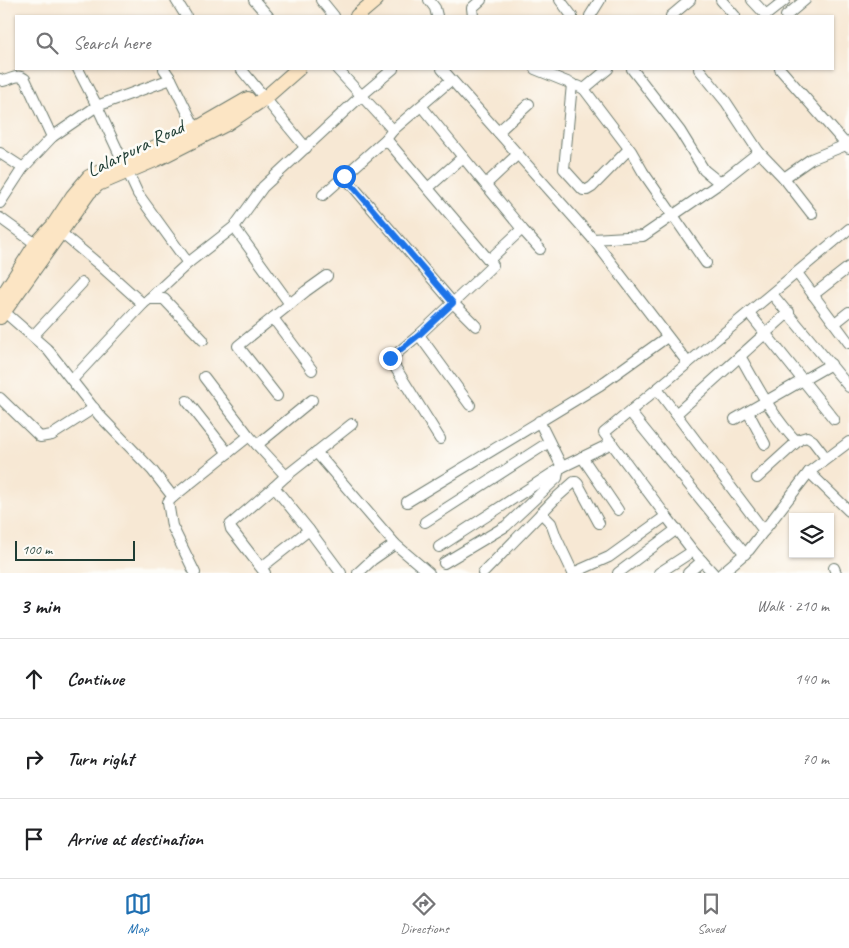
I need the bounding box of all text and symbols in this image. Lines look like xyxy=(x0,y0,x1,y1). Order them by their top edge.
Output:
search box xyxy=(15,15,834,70)
icon: search xyxy=(33,29,61,57)
text: Search here xyxy=(73,31,150,55)
street label: Lalarpura Road xyxy=(82,113,191,183)
route start xyxy=(333,165,356,188)
route end xyxy=(379,347,402,370)
map controls xyxy=(789,513,834,558)
button: layers xyxy=(789,513,834,558)
scale bar xyxy=(15,538,135,561)
text: 100 m xyxy=(22,541,52,558)
text: 3 min xyxy=(20,593,60,619)
text: Walk · 210 m xyxy=(757,596,829,616)
icon: ahead xyxy=(20,665,48,693)
text: Continue xyxy=(67,667,124,691)
text: 140 m xyxy=(795,669,829,689)
icon: right xyxy=(20,745,48,773)
text: Turn right xyxy=(67,747,134,771)
text: 70 m xyxy=(802,749,829,769)
icon: arrive xyxy=(20,825,48,853)
text: Arrive at destination xyxy=(67,827,203,851)
tab: Map xyxy=(124,890,152,937)
tab: Directions xyxy=(400,890,449,937)
tab: Saved xyxy=(697,890,725,937)

